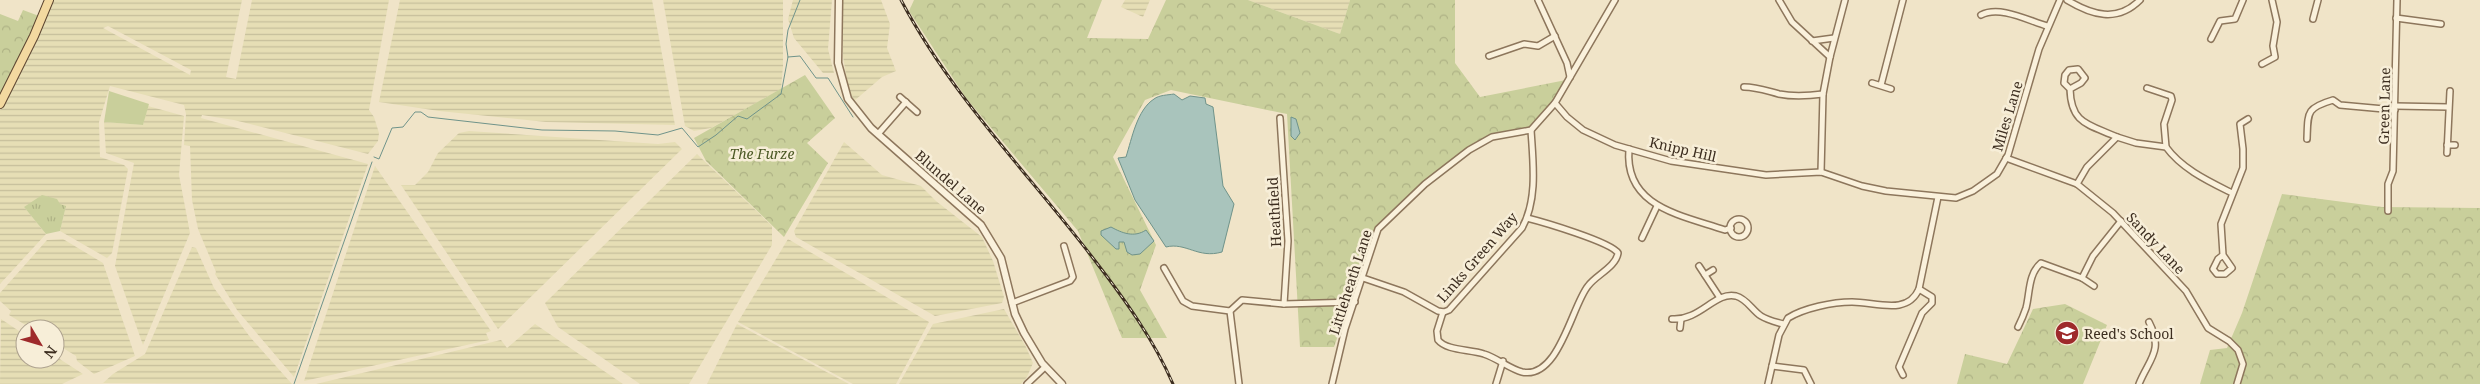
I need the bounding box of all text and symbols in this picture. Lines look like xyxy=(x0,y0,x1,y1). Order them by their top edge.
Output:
street label: Green Lane xyxy=(2374,67,2394,145)
street label: Miles Lane xyxy=(1987,79,2027,153)
street label: Knipp Hill xyxy=(1648,132,1719,166)
park label: The Furze xyxy=(730,144,794,163)
street label: Blundel Lane xyxy=(911,146,991,218)
street label: Heathfield xyxy=(1263,176,1285,247)
street label: Links Green Way xyxy=(1432,208,1522,306)
street label: Sandy Lane xyxy=(2123,208,2189,278)
street label: Littleheath Lane xyxy=(1324,227,1376,337)
north arrow xyxy=(15,319,65,369)
school or university icon: Reed's School xyxy=(2054,320,2080,346)
place label: Reed's School xyxy=(2084,324,2174,343)
text: N xyxy=(40,342,62,363)

